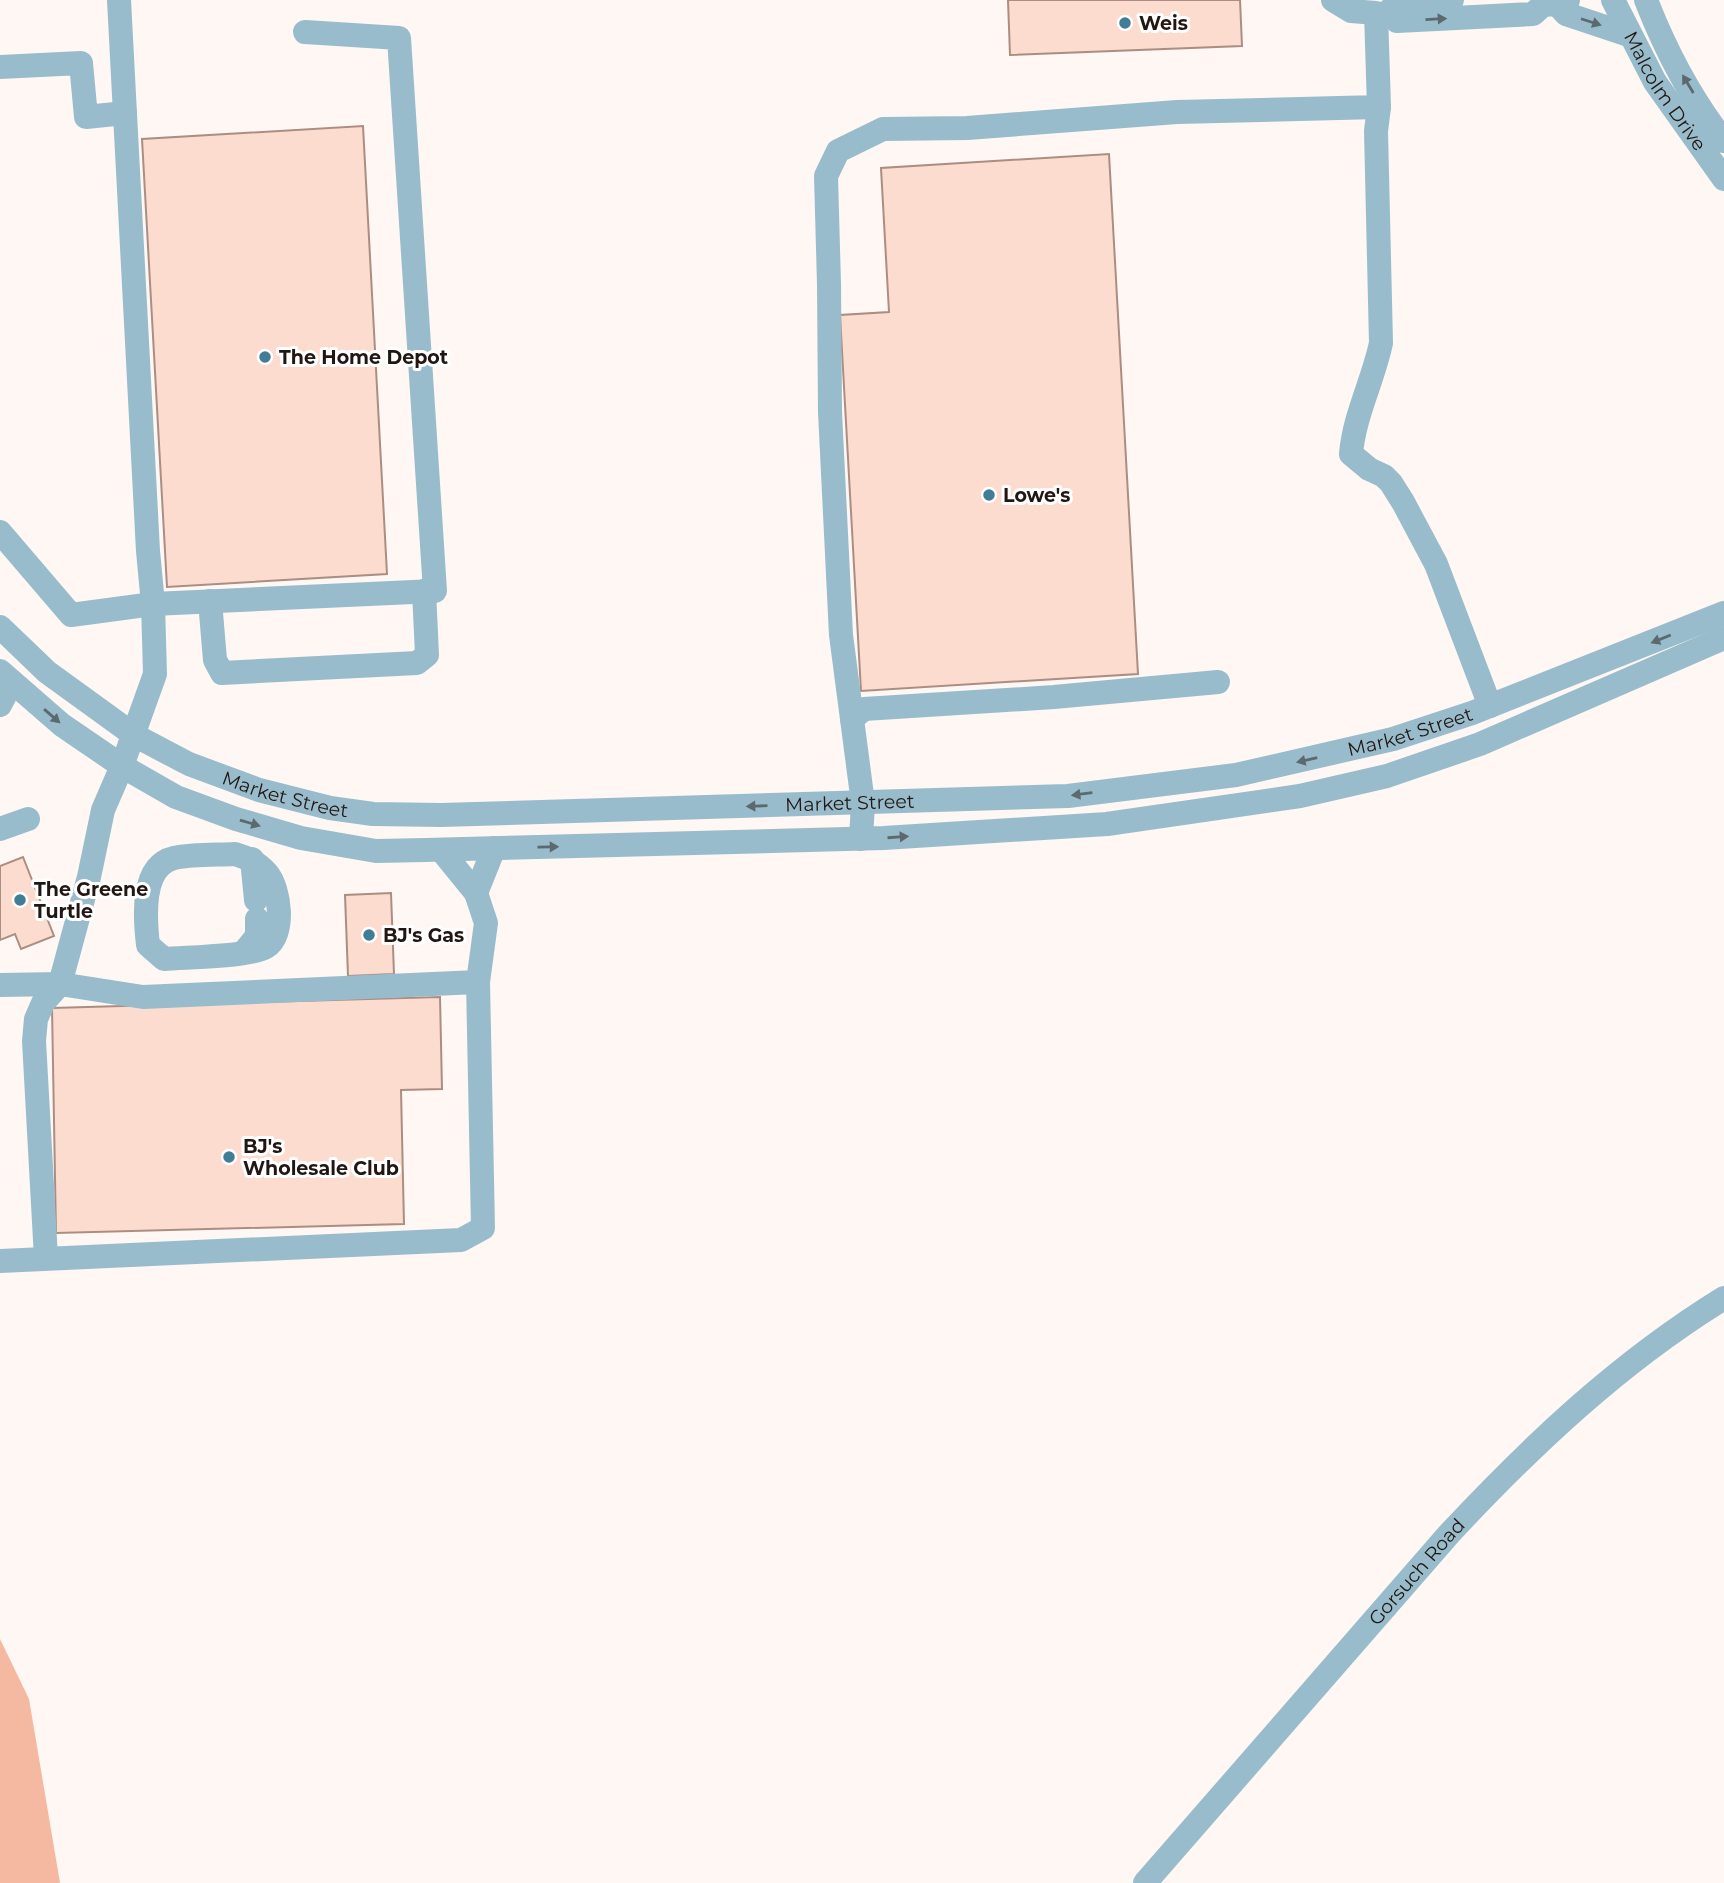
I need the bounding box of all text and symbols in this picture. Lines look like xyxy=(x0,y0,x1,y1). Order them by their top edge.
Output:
place label: Weis xyxy=(1139,12,1188,35)
one-way arrow xyxy=(1425,13,1447,24)
marker: Weis xyxy=(1117,15,1133,31)
one-way arrow xyxy=(1581,17,1602,28)
street label: Malcolm Drive xyxy=(1619,27,1712,155)
one-way arrow xyxy=(1681,74,1694,93)
place label: The Home Depot xyxy=(279,346,448,369)
marker: The Home Depot xyxy=(257,349,273,365)
place label: Lowe's xyxy=(1003,484,1070,507)
marker: Lowe's xyxy=(981,487,997,503)
one-way arrow xyxy=(1650,633,1671,644)
street label: Market Street xyxy=(1345,702,1476,761)
one-way arrow xyxy=(43,708,60,723)
one-way arrow xyxy=(1296,755,1318,766)
street label: Market Street xyxy=(219,766,350,822)
one-way arrow xyxy=(1071,788,1093,799)
street label: Market Street xyxy=(785,789,915,816)
one-way arrow xyxy=(746,800,768,812)
one-way arrow xyxy=(240,819,261,829)
one-way arrow xyxy=(887,832,909,843)
one-way arrow xyxy=(537,841,559,853)
place label: The Greene Turtle xyxy=(34,878,148,923)
marker: The Greene Turtle xyxy=(12,892,28,908)
place label: BJ's Gas xyxy=(383,924,464,947)
marker: BJ's Gas xyxy=(361,927,377,943)
place label: BJ's Wholesale Club xyxy=(243,1135,399,1180)
marker: BJ's Wholesale Club xyxy=(221,1149,237,1165)
street label: Gorsuch Road xyxy=(1363,1513,1469,1630)

